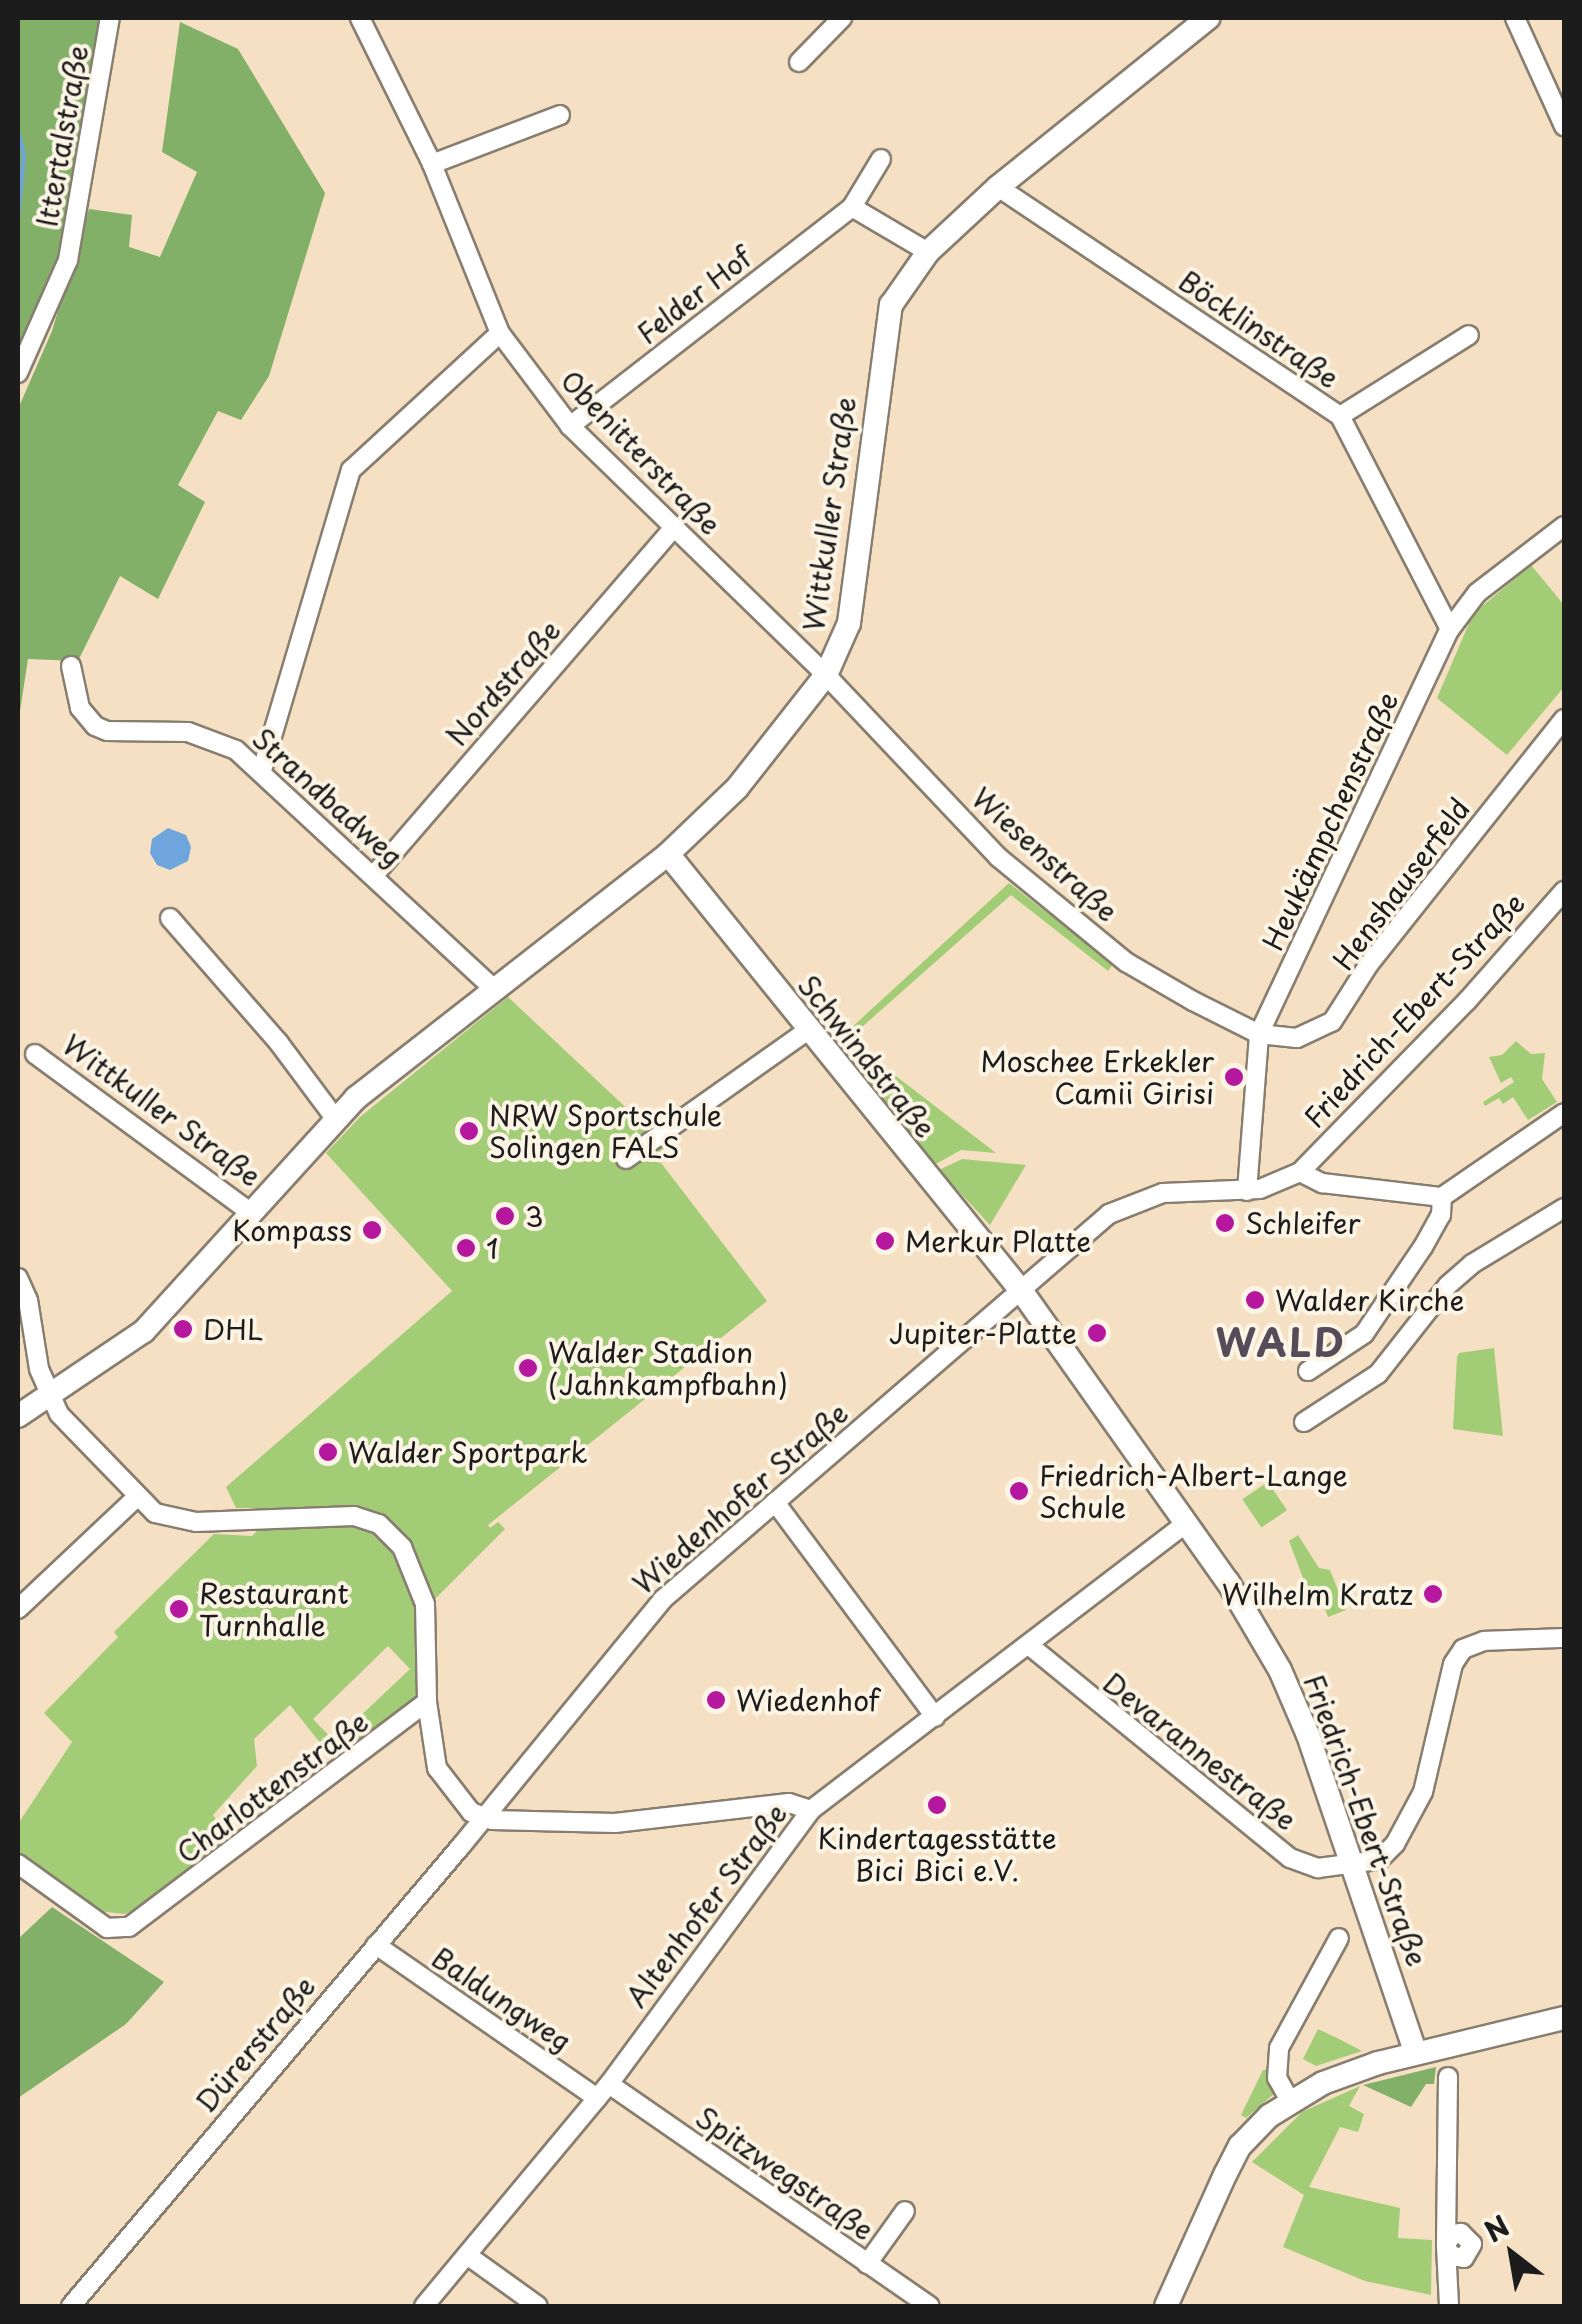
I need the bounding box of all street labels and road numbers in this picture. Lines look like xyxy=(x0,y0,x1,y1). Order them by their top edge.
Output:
street label: Ittertalstraße xyxy=(30,43,94,229)
street label: Felder Hof xyxy=(630,240,758,350)
street label: Böcklinstraße xyxy=(1173,263,1345,395)
street label: Obenitterstraße xyxy=(554,363,728,541)
street label: Wittkuller Straße xyxy=(796,393,862,635)
street label: Nordstraße xyxy=(439,613,567,753)
street label: Heukämpchenstraße xyxy=(1255,686,1405,956)
street label: Strandbadweg xyxy=(246,721,410,873)
street label: Wiesenstraße xyxy=(965,780,1125,928)
street label: Henshauserfeld xyxy=(1326,792,1476,976)
street label: Friedrich-Ebert-Straße xyxy=(1297,886,1531,1134)
street label: Schwindstraße xyxy=(791,968,943,1144)
street label: Wittkuller Straße xyxy=(56,1026,268,1194)
street label: Wiedenhofer Straße xyxy=(626,1396,854,1600)
street label: Devarannestraße xyxy=(1097,1665,1303,1837)
street label: Friedrich-Ebert-Straße xyxy=(1298,1670,1434,1970)
street label: Charlottenstraße xyxy=(170,1704,374,1870)
street label: Altenhofer Straße xyxy=(619,1797,793,2013)
street label: Baldungweg xyxy=(426,1940,578,2058)
street label: Dürerstraße xyxy=(188,1969,322,2119)
street label: Spitzwegstraße xyxy=(690,2099,880,2247)

